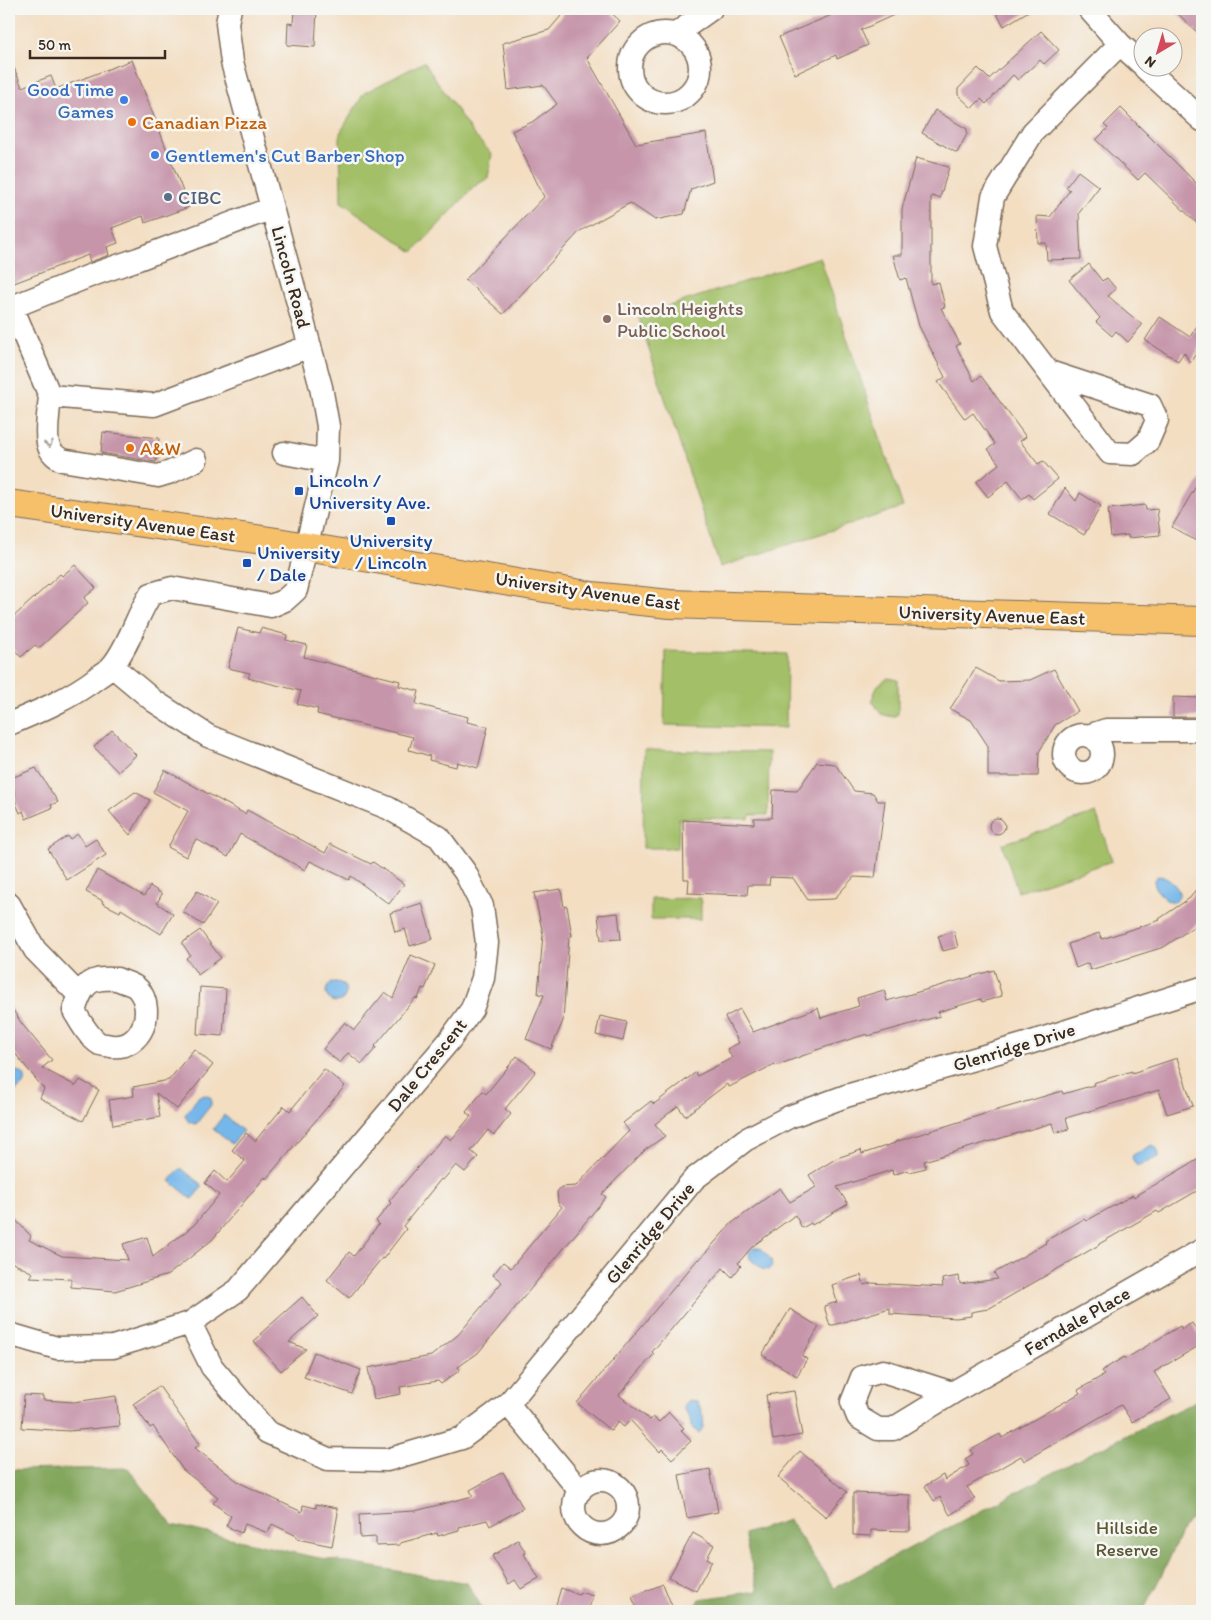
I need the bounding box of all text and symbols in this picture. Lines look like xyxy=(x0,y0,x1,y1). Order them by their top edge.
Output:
scale bar xyxy=(30,28,165,60)
north arrow xyxy=(1134,28,1184,78)
text: 50 m xyxy=(38,36,71,54)
text: N xyxy=(1141,52,1159,71)
place label: Good Time Games xyxy=(27,78,114,123)
marker: Good Time Games xyxy=(118,94,130,106)
place label: Canadian Pizza xyxy=(142,111,267,134)
marker: Canadian Pizza xyxy=(126,116,138,128)
place label: Gentlemen's Cut Barber Shop xyxy=(165,144,405,167)
marker: Gentlemen's Cut Barber Shop xyxy=(149,149,161,161)
place label: CIBC xyxy=(178,186,222,209)
marker: CIBC xyxy=(162,191,174,203)
street label: Lincoln Road xyxy=(266,223,316,331)
place label: Lincoln Heights Public School xyxy=(617,297,743,342)
marker: Lincoln Heights Public School xyxy=(601,313,613,325)
place label: A&W xyxy=(140,437,181,460)
one-way arrow xyxy=(44,439,54,448)
marker: A&W xyxy=(124,442,136,454)
place label: Lincoln / University Ave. xyxy=(309,469,431,514)
marker: Lincoln / University Ave. xyxy=(293,485,305,497)
street label: University Avenue East xyxy=(49,499,237,547)
marker: University / Lincoln xyxy=(385,515,397,527)
place label: University / Lincoln xyxy=(350,529,432,574)
place label: University / Dale xyxy=(257,541,340,586)
marker: University / Dale xyxy=(241,557,253,569)
street label: University Avenue East xyxy=(494,567,682,615)
street label: University Avenue East xyxy=(898,600,1086,630)
street label: Dale Crescent xyxy=(382,1014,472,1116)
street label: Glenridge Drive xyxy=(950,1018,1078,1076)
street label: Glenridge Drive xyxy=(601,1177,699,1289)
street label: Ferndale Place xyxy=(1020,1281,1134,1361)
park label: Hillside Reserve xyxy=(1095,1516,1159,1561)

